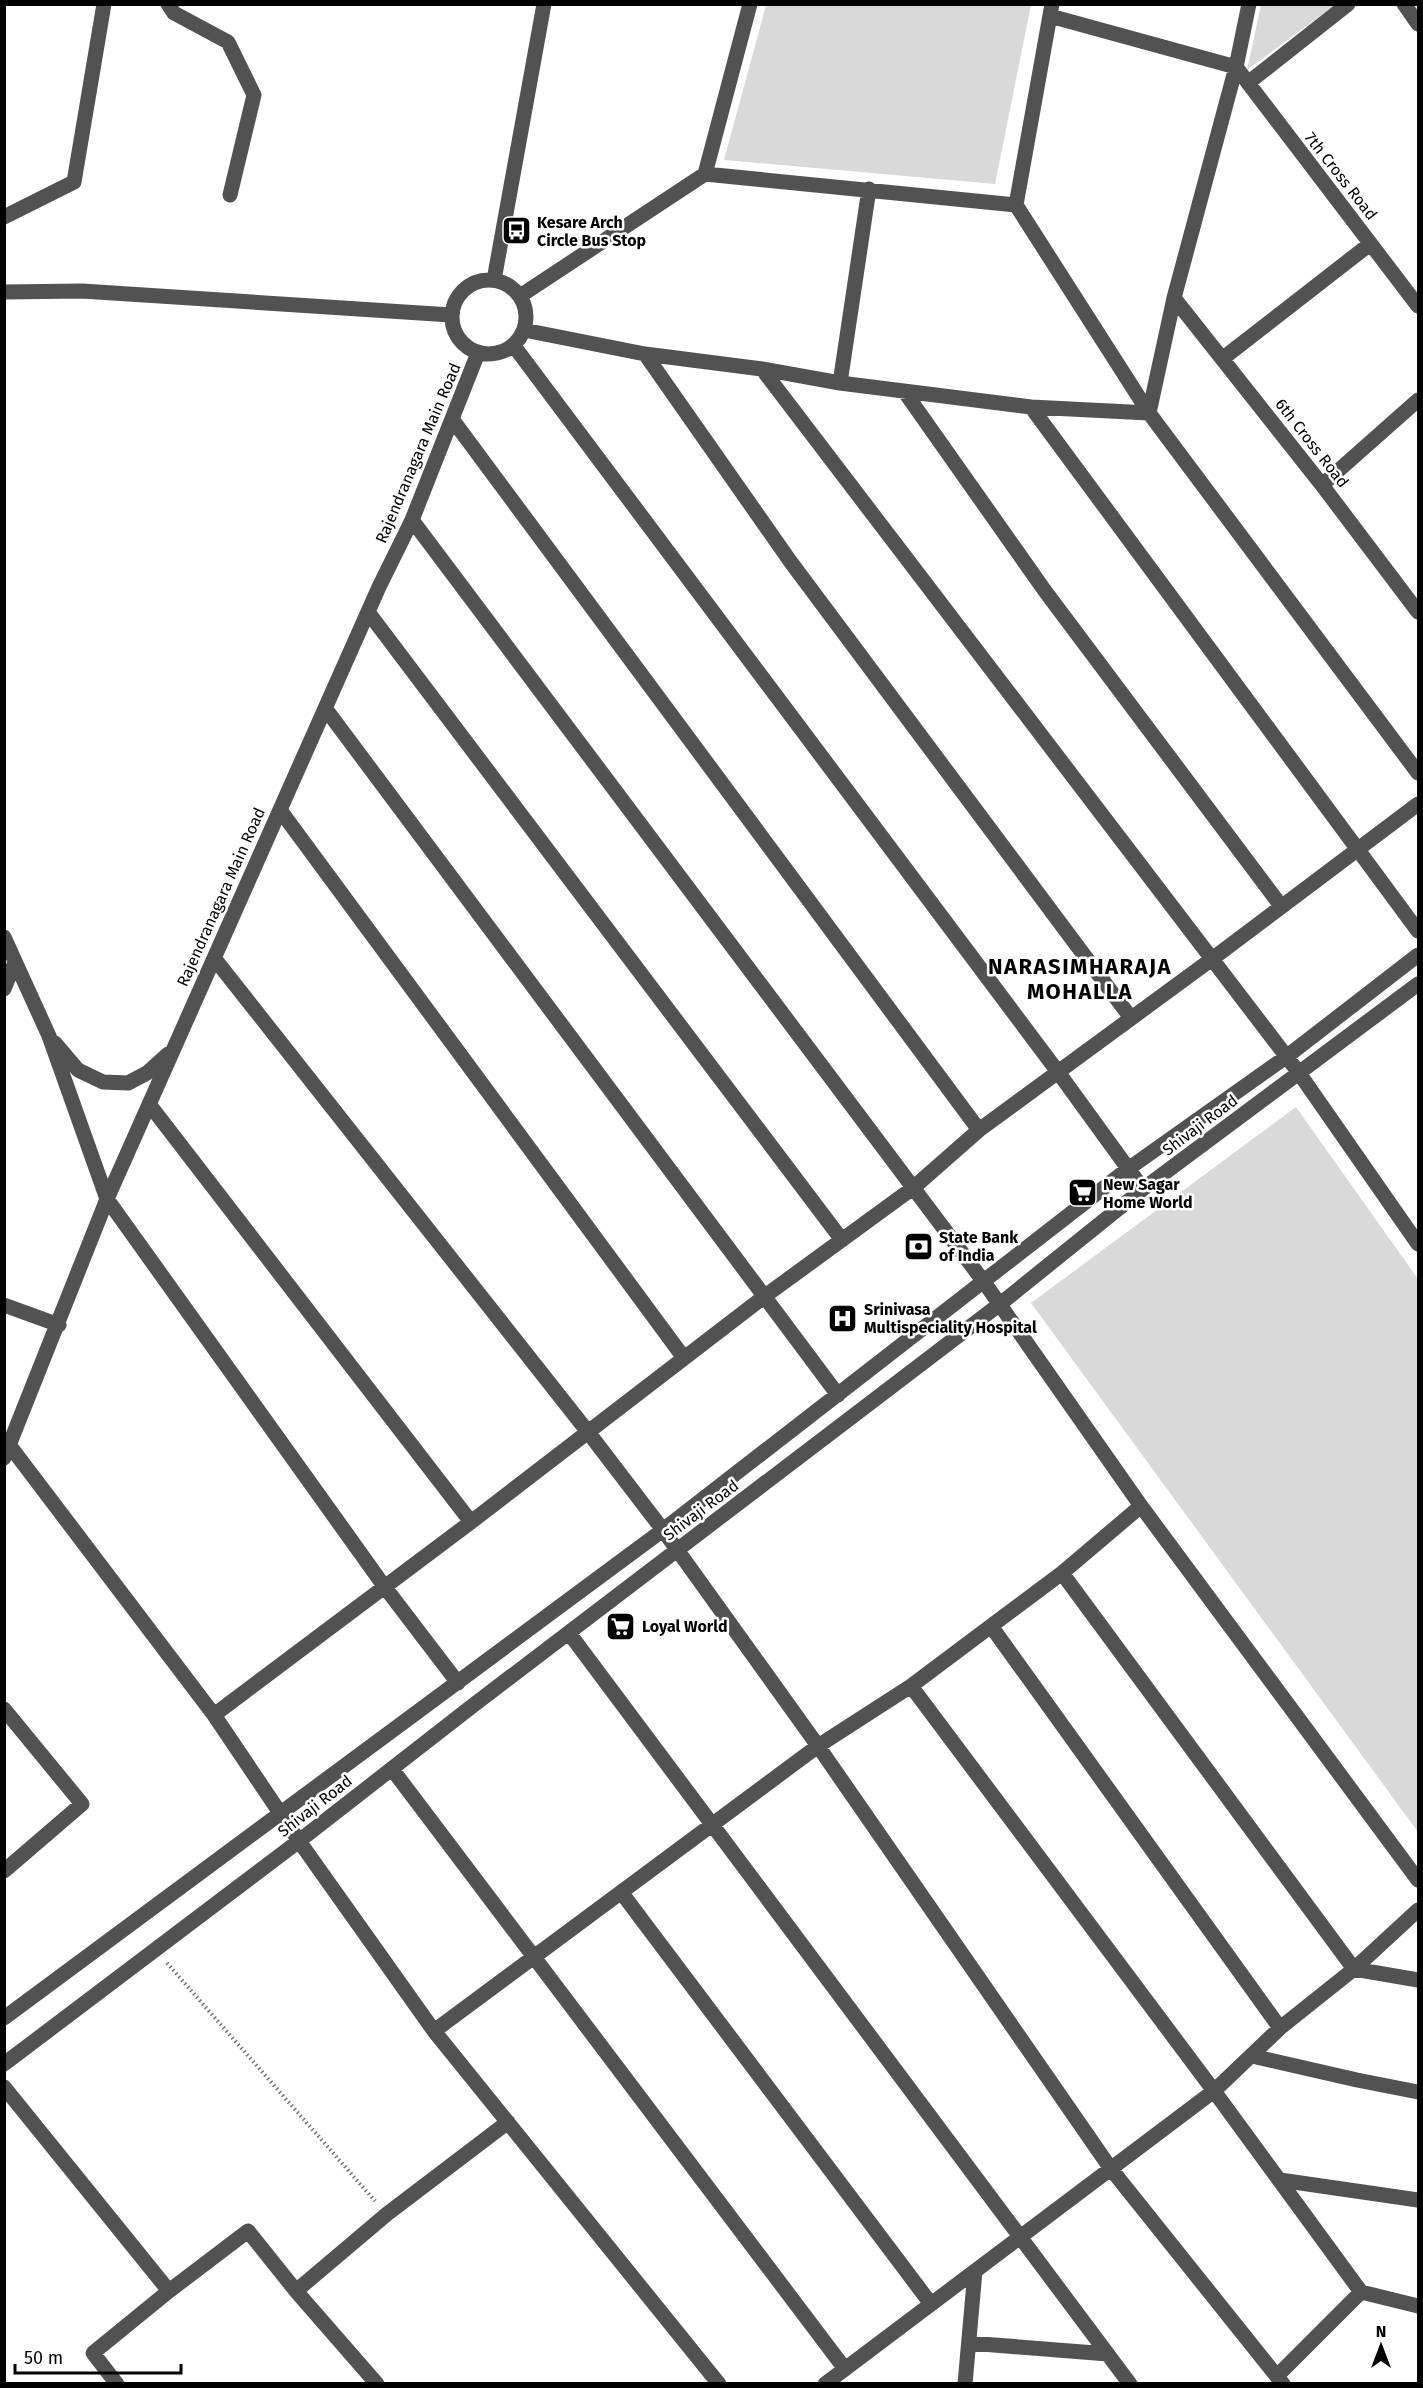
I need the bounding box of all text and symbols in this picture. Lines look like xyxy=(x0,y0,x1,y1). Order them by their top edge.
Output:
street label: 7th Cross Road xyxy=(1301,128,1381,224)
place label: Kesare Arch Circle Bus Stop xyxy=(537,213,646,250)
bus stop icon: Kesare Arch Circle Bus Stop xyxy=(500,215,532,247)
street label: Rajendranagara Main Road xyxy=(371,360,465,546)
street label: 6th Cross Road xyxy=(1271,395,1353,491)
street label: Rajendranagara Main Road xyxy=(173,805,269,989)
district label: NARASIMHARAJA MOHALLA xyxy=(988,953,1172,1005)
street label: Shivaji Road xyxy=(1159,1091,1241,1159)
place label: New Sagar Home World xyxy=(1103,1175,1193,1212)
supermarket icon: New Sagar Home World xyxy=(1066,1177,1098,1209)
place label: State Bank of India xyxy=(939,1228,1018,1265)
bank icon: State Bank of India xyxy=(902,1230,934,1262)
place label: Srinivasa Multispeciality Hospital xyxy=(864,1300,1037,1337)
hospital icon: Srinivasa Multispeciality Hospital xyxy=(827,1302,859,1334)
street label: Shivaji Road xyxy=(660,1476,742,1544)
supermarket icon: Loyal World xyxy=(605,1610,637,1642)
place label: Loyal World xyxy=(642,1617,728,1636)
street label: Shivaji Road xyxy=(274,1771,356,1841)
north arrow xyxy=(1351,2316,1411,2376)
text: N xyxy=(1376,2322,1386,2341)
scale bar xyxy=(15,2337,182,2375)
text: 50 m xyxy=(24,2347,63,2369)

